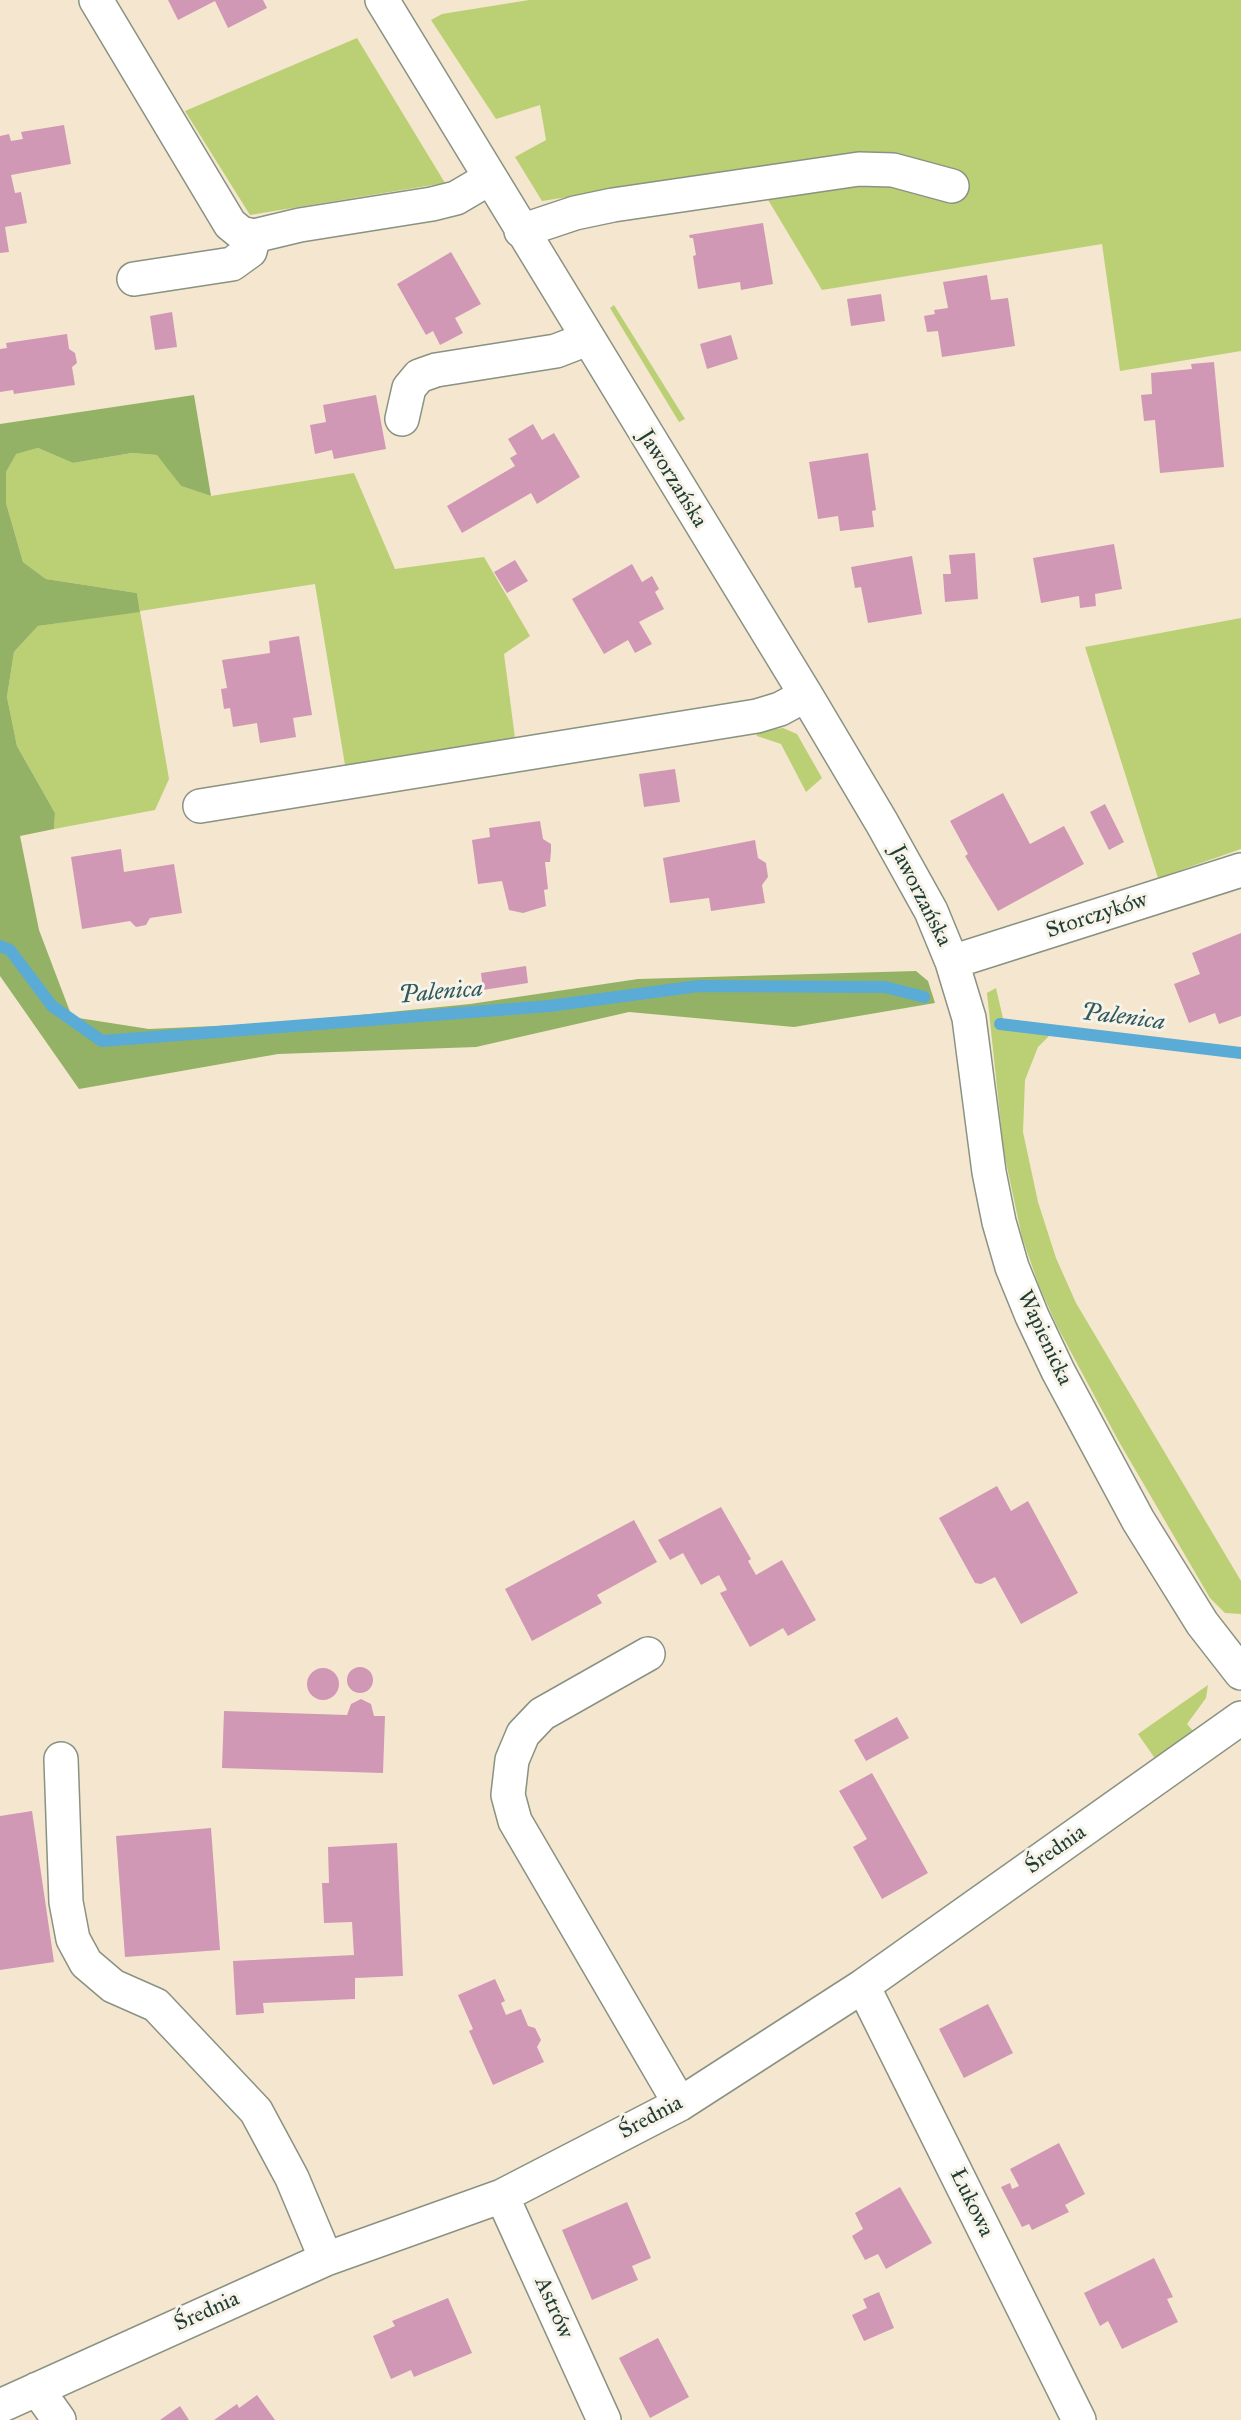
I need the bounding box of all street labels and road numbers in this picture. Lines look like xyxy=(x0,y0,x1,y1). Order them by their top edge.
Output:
street label: Jaworzańska xyxy=(632,425,712,533)
street label: Jaworzańska xyxy=(883,841,957,951)
street label: Storczyków xyxy=(1043,887,1151,945)
street label: Wapienicka xyxy=(1011,1286,1077,1390)
street label: Średnia xyxy=(1020,1820,1092,1880)
street label: Średnia xyxy=(615,2090,687,2146)
street label: Łukowa xyxy=(943,2165,999,2241)
street label: Astrów xyxy=(528,2273,578,2343)
street label: Średnia xyxy=(170,2286,244,2338)

